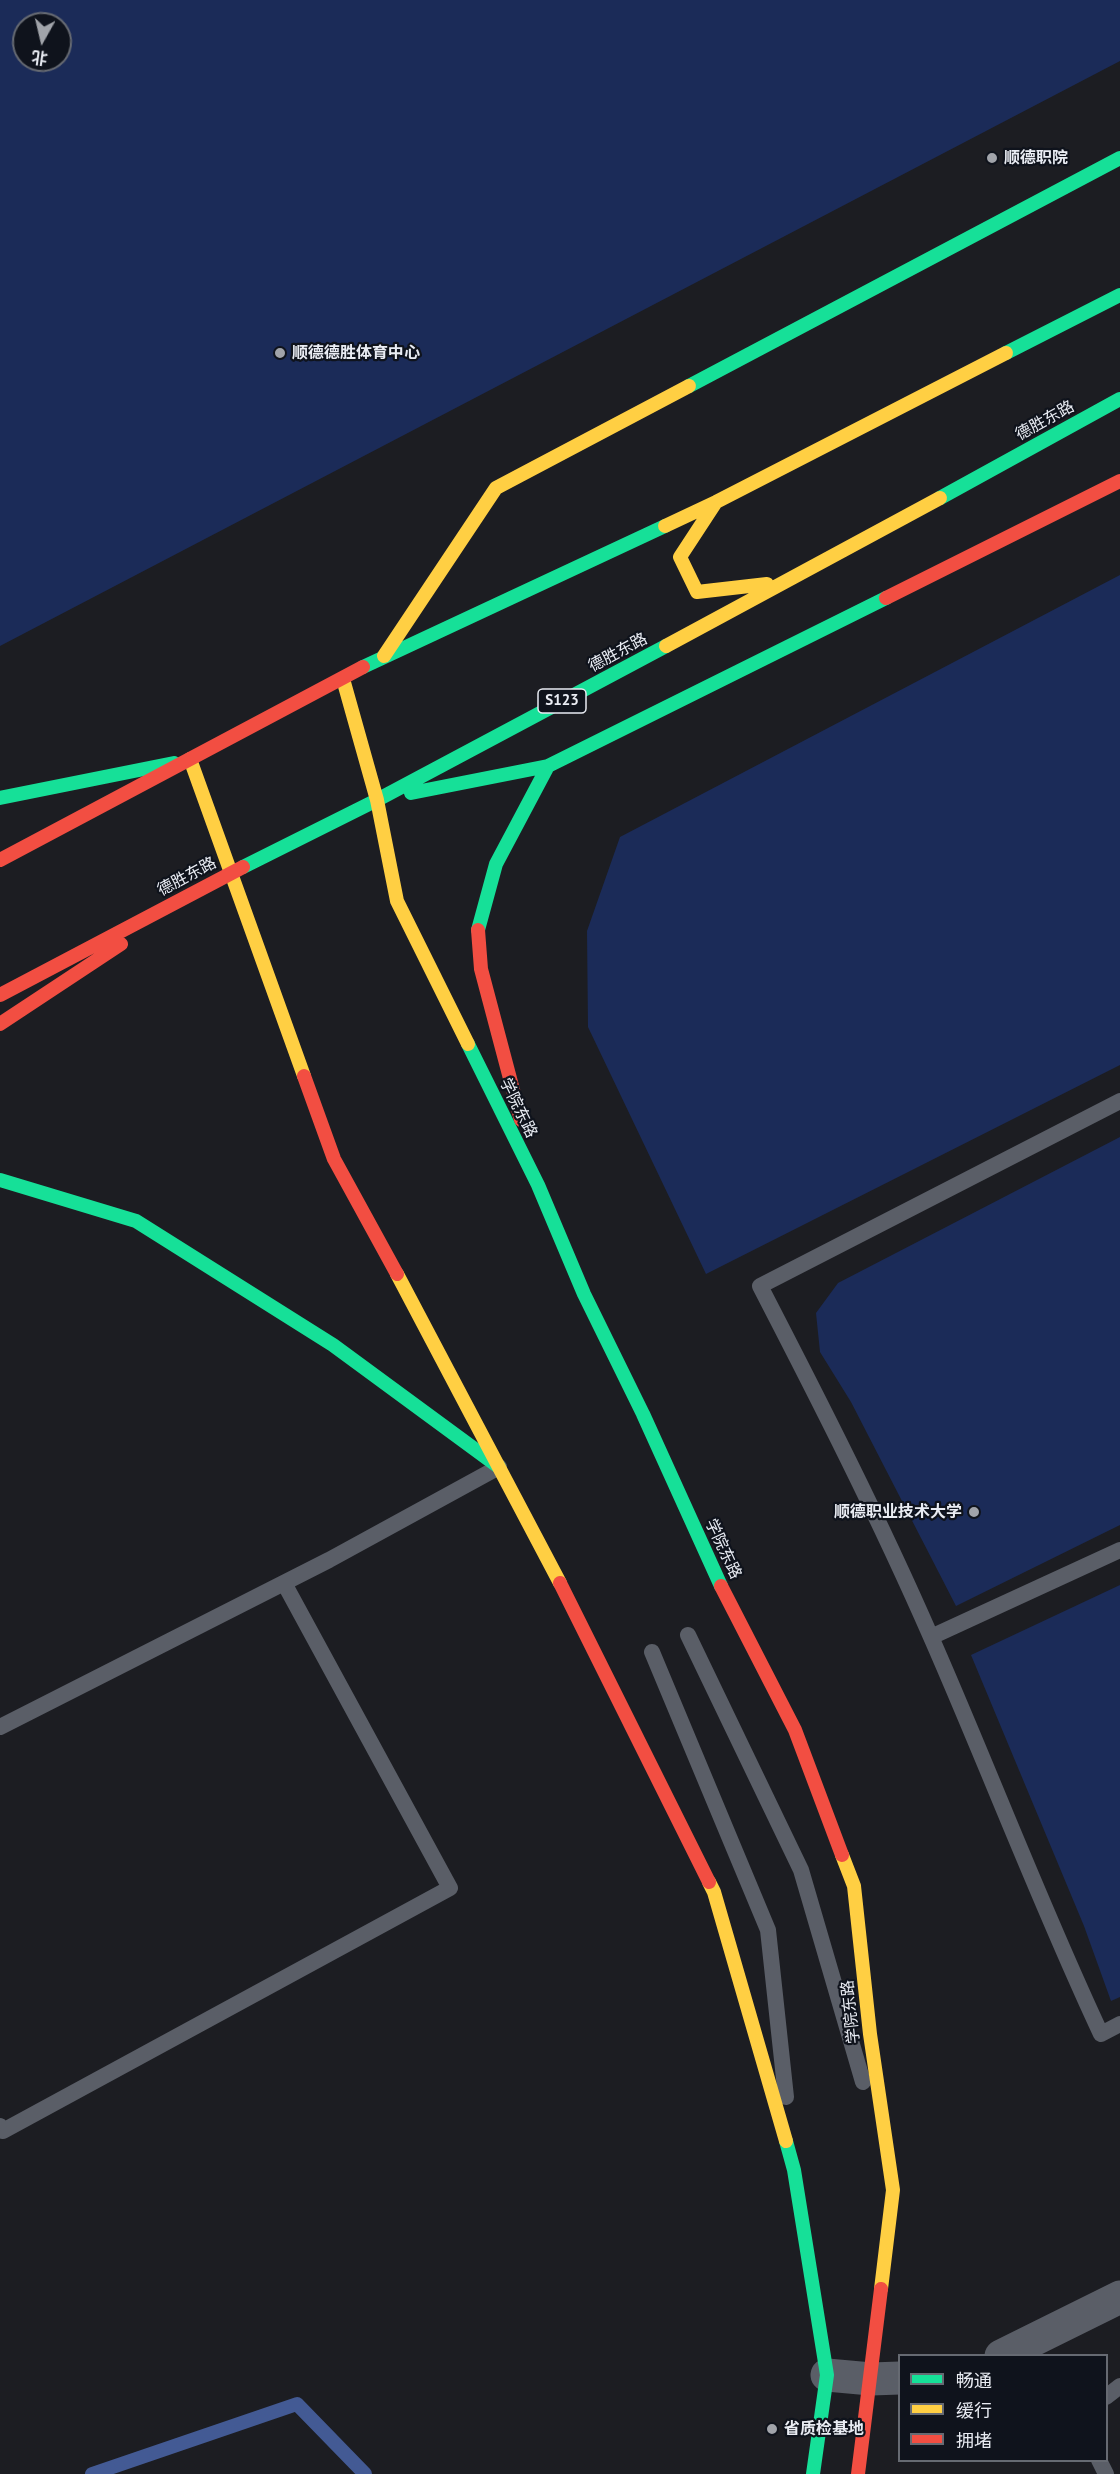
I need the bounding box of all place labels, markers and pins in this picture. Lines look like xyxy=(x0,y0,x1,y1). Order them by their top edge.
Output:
place label: 顺德职院 xyxy=(1004,148,1068,168)
marker: 顺德职院 xyxy=(985,151,999,165)
place label: 顺德德胜体育中心 xyxy=(292,343,420,363)
marker: 顺德德胜体育中心 xyxy=(273,346,287,360)
place label: 顺德职业技术大学 xyxy=(834,1502,962,1522)
marker: 顺德职业技术大学 xyxy=(967,1505,981,1519)
place label: 省质检基地 xyxy=(784,2419,864,2439)
marker: 省质检基地 xyxy=(765,2422,779,2436)

